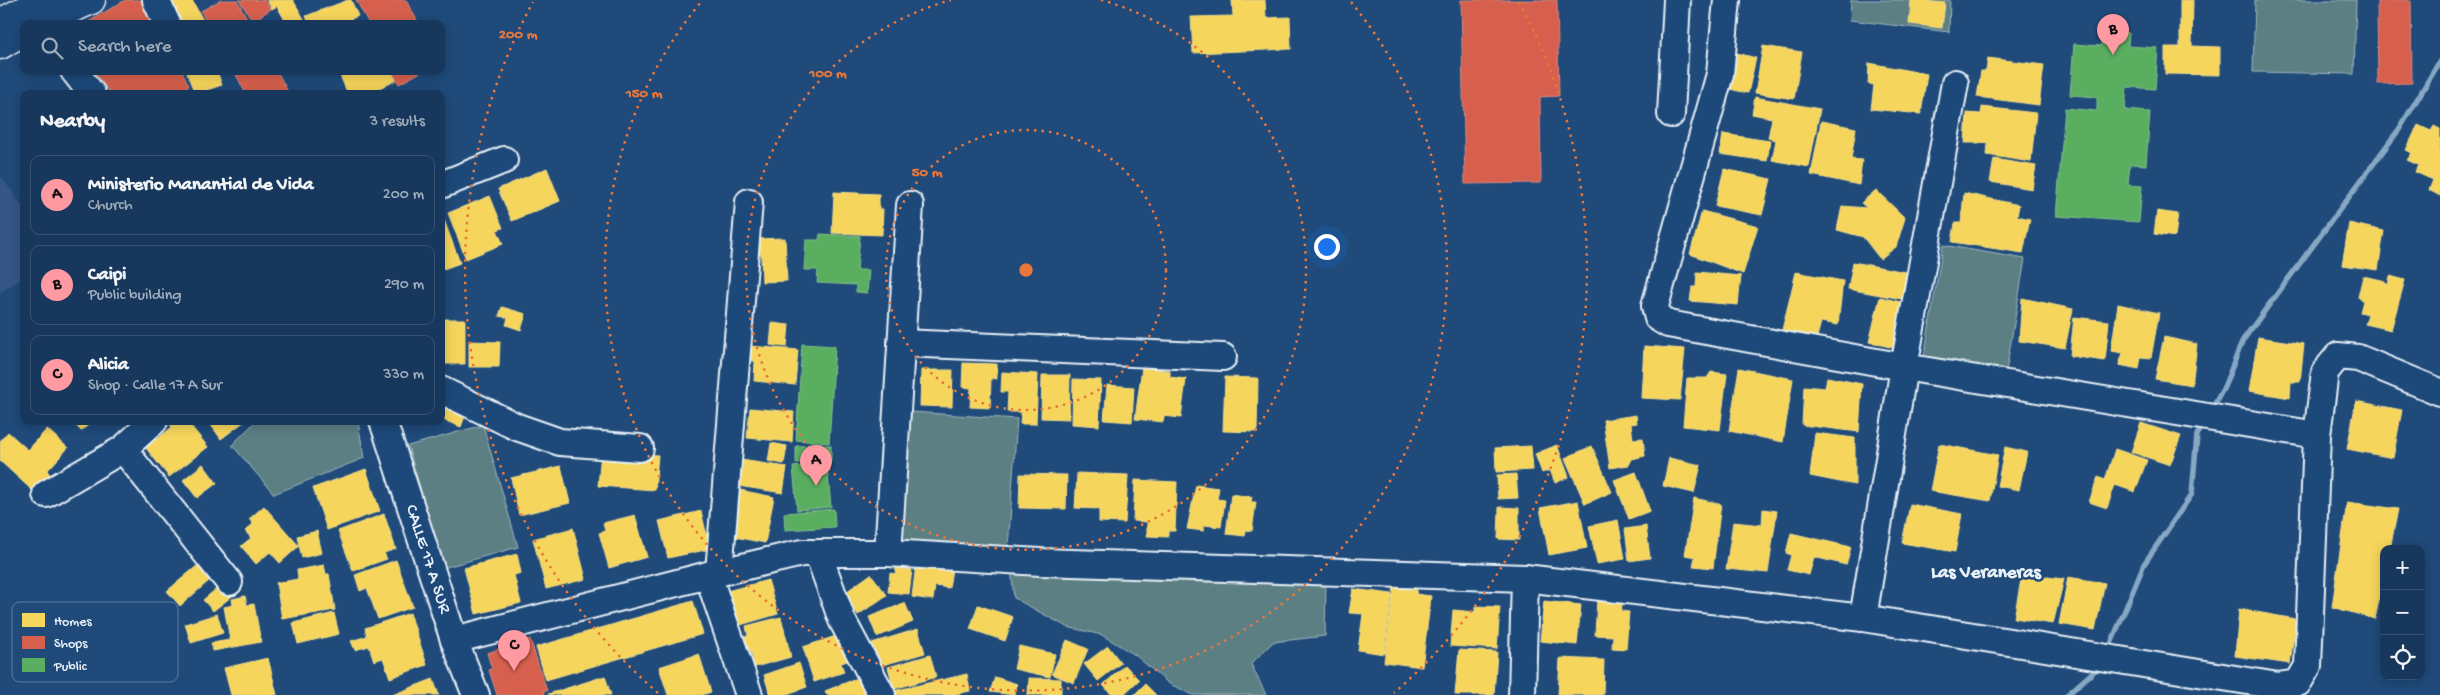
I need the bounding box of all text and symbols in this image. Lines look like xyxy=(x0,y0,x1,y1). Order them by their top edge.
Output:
pin: B xyxy=(2097,14,2129,55)
search box xyxy=(20,20,445,75)
text: 200 m xyxy=(499,26,538,44)
icon: search xyxy=(38,34,66,62)
text: Search here xyxy=(78,36,172,59)
text: 100 m xyxy=(808,65,847,83)
text: 150 m xyxy=(625,85,663,103)
text: Nearby xyxy=(40,110,105,135)
text: 3 results xyxy=(370,113,425,132)
text: 50 m xyxy=(912,164,943,182)
text: Ministerio Manantial de Vida xyxy=(88,174,313,197)
text: A xyxy=(52,186,62,205)
text: 200 m xyxy=(383,186,424,205)
text: Church xyxy=(88,197,132,216)
your location xyxy=(1314,234,1340,260)
centre of rings xyxy=(1017,261,1035,279)
text: Caipi xyxy=(88,264,126,287)
text: B xyxy=(53,276,61,295)
text: 290 m xyxy=(384,276,424,295)
text: Public building xyxy=(88,287,182,306)
text: Alicia xyxy=(88,354,129,377)
text: C xyxy=(53,366,61,385)
text: 330 m xyxy=(383,366,424,385)
text: Shop · Calle 17 A Sur xyxy=(88,377,222,396)
pin: A xyxy=(800,445,832,486)
street label: CALLE 17 A SUR xyxy=(400,502,455,616)
map controls xyxy=(2380,545,2425,680)
button: + xyxy=(2380,545,2425,590)
district label: Las Veraneras xyxy=(1931,562,2042,585)
button: − xyxy=(2380,590,2425,635)
legend xyxy=(12,602,178,682)
text: Homes xyxy=(54,614,92,631)
pin: C xyxy=(498,630,530,671)
button: locate xyxy=(2380,635,2425,680)
text: Shops xyxy=(54,636,88,653)
text: Public xyxy=(53,659,88,676)

